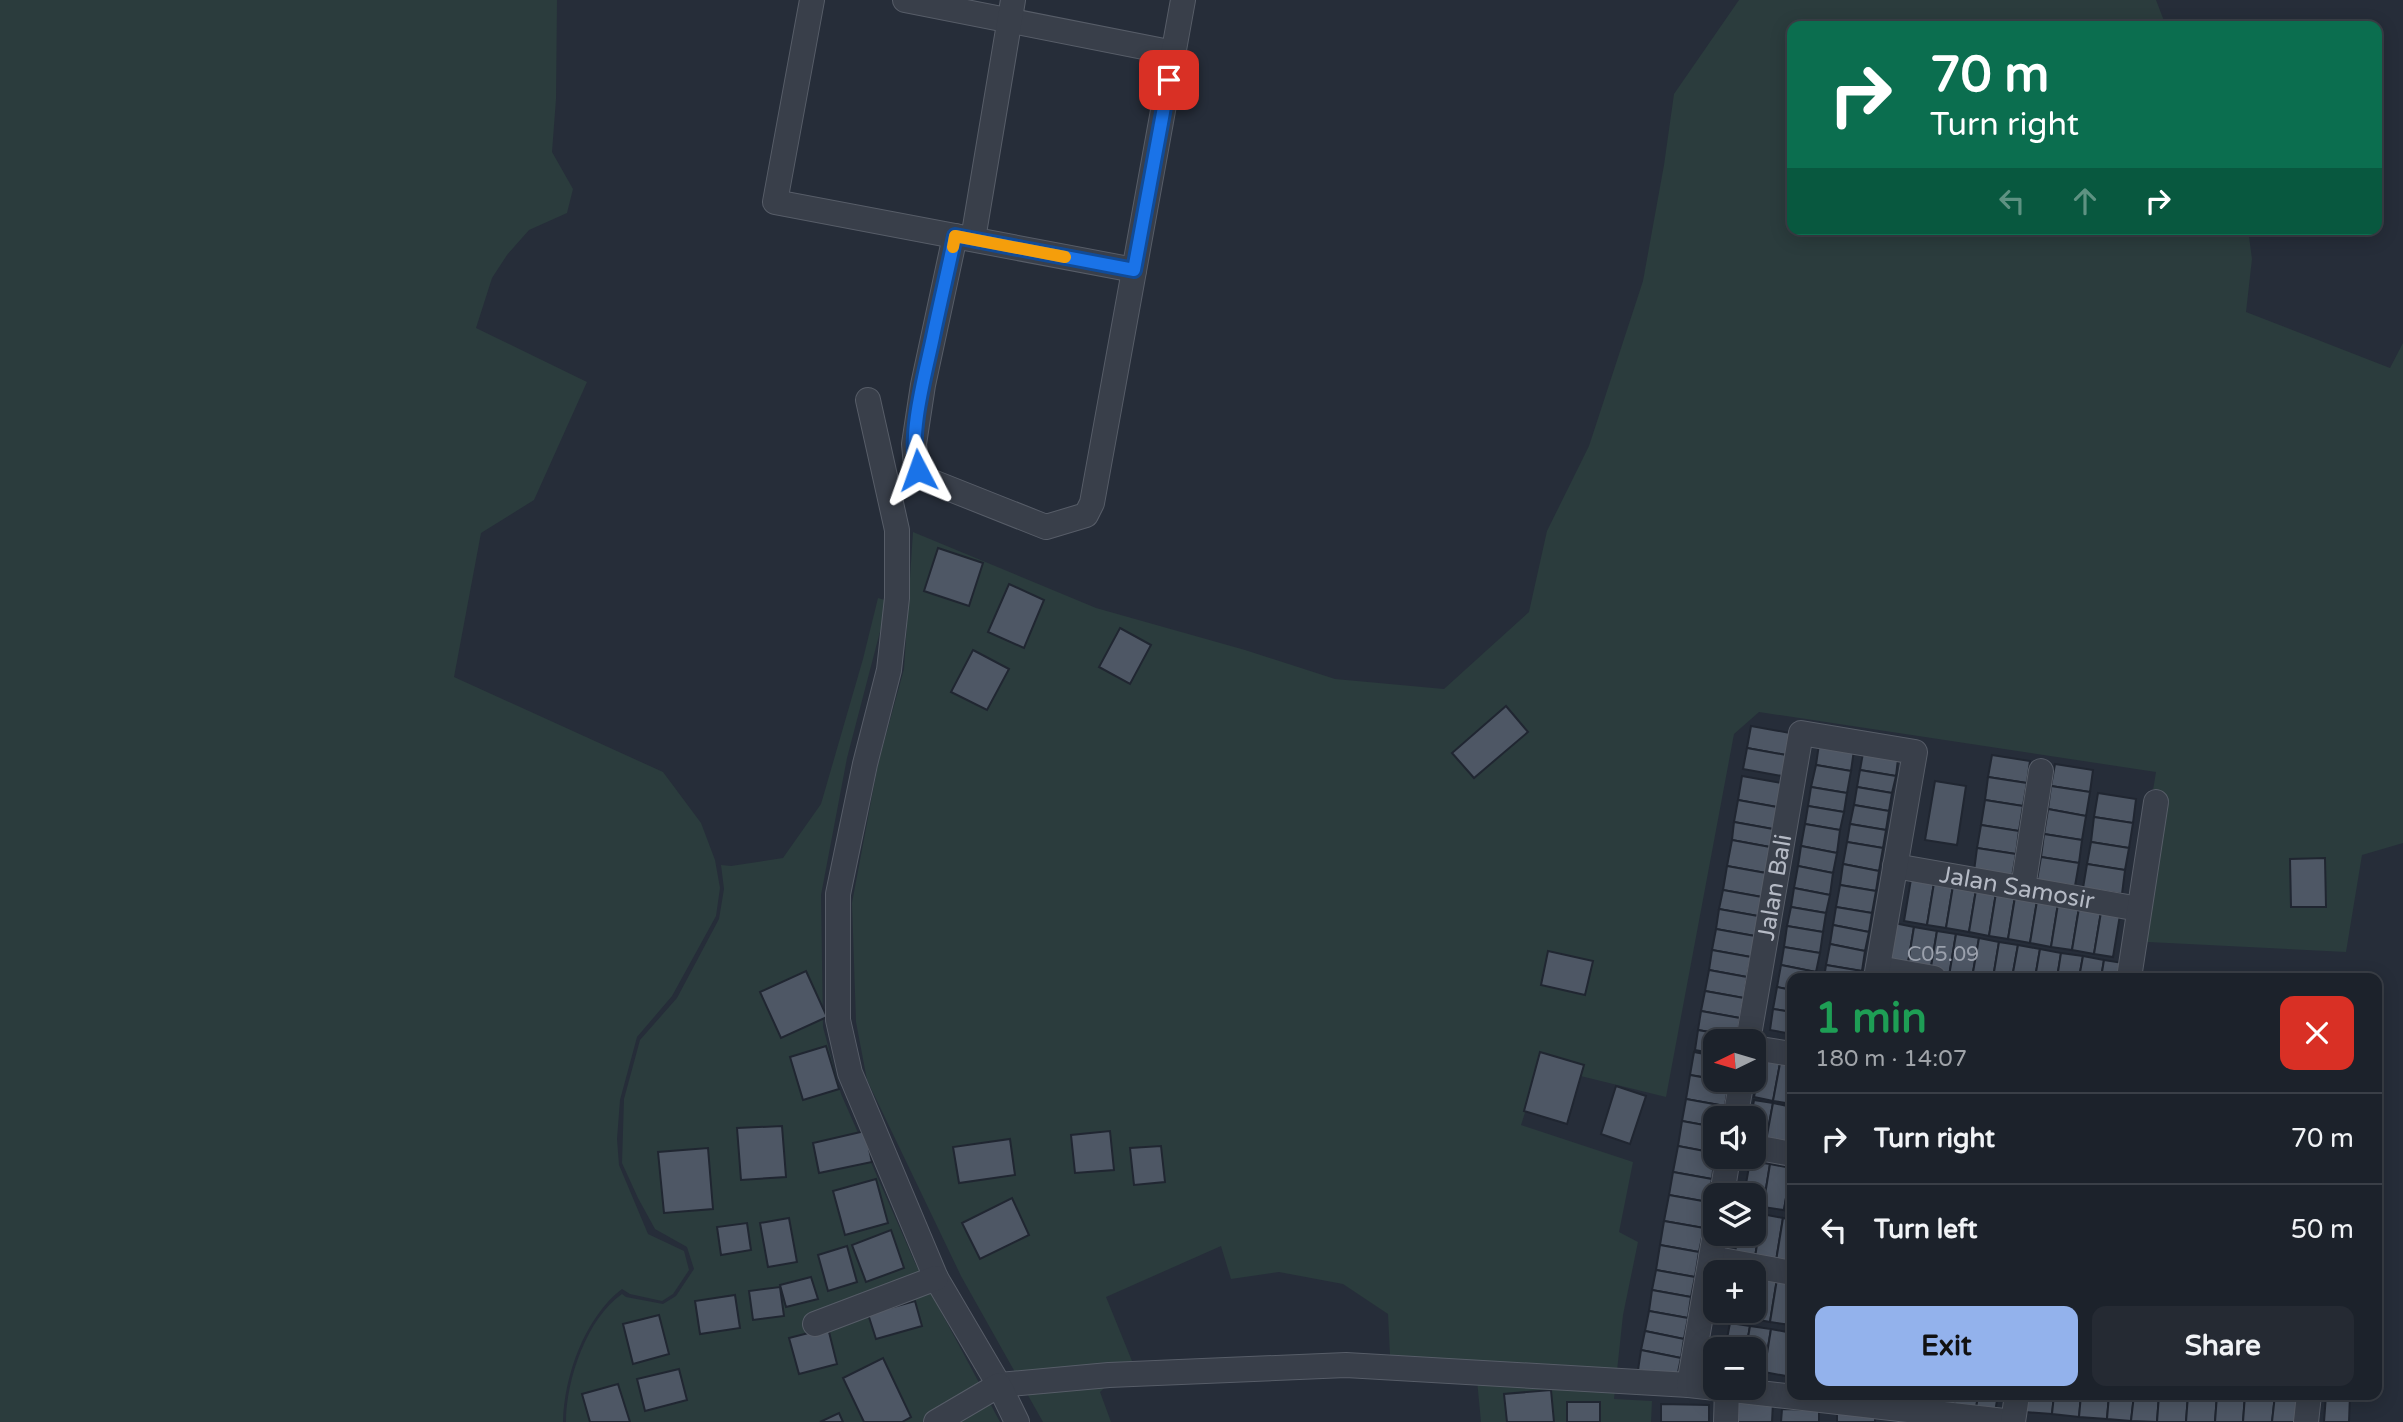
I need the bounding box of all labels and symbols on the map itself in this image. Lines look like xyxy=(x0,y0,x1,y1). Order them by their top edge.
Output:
pin xyxy=(1139,50,1199,110)
position arrow xyxy=(881,433,955,507)
street label: Jalan Bali xyxy=(1751,832,1798,943)
street label: Jalan Samosir xyxy=(1937,860,2098,916)
house number: C05.09 xyxy=(1907,942,1979,967)
north arrow xyxy=(1703,1029,1766,1092)

